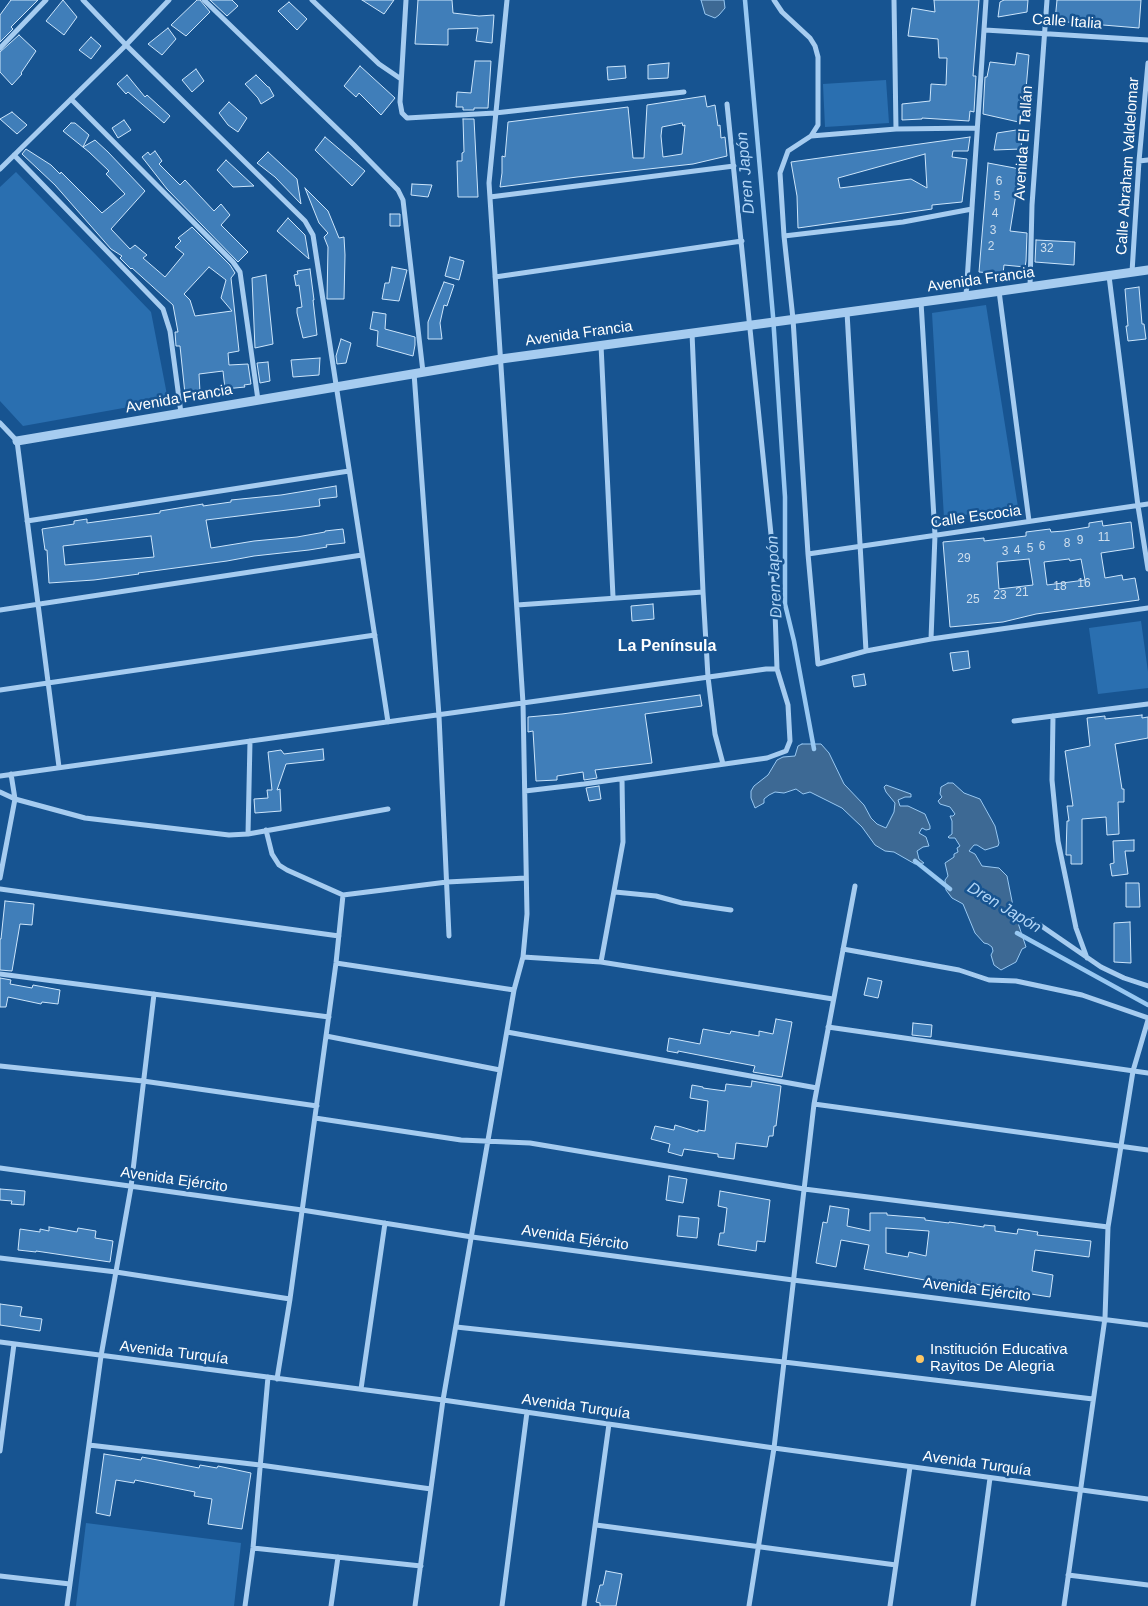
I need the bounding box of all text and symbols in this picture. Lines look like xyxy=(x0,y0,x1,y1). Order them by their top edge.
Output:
street label: Calle Italia xyxy=(1031,11,1103,33)
street label: Calle Abraham Valdelomar xyxy=(1113,77,1143,255)
street label: Avenida El Tallán xyxy=(1011,85,1037,201)
water label: Dren Japón xyxy=(733,131,759,215)
house number: 6 xyxy=(996,175,1002,189)
house number: 5 xyxy=(994,190,1000,204)
house number: 4 xyxy=(992,207,998,221)
house number: 3 xyxy=(990,224,996,238)
house number: 2 xyxy=(988,240,994,254)
house number: 32 xyxy=(1040,242,1054,256)
street label: Avenida Francia xyxy=(926,264,1036,296)
street label: Avenida Francia xyxy=(524,318,634,350)
street label: Avenida Francia xyxy=(124,381,234,417)
street label: Calle Escocia xyxy=(930,502,1022,532)
house number: 11 xyxy=(1098,531,1110,545)
house number: 9 xyxy=(1077,534,1083,548)
water label: Dren Japón xyxy=(763,535,787,619)
house number: 8 xyxy=(1064,537,1070,551)
house number: 6 xyxy=(1039,540,1045,554)
house number: 5 xyxy=(1027,542,1033,556)
house number: 4 xyxy=(1014,544,1020,558)
house number: 3 xyxy=(1002,545,1008,559)
house number: 29 xyxy=(957,552,971,566)
house number: 16 xyxy=(1077,577,1091,591)
house number: 18 xyxy=(1053,580,1067,594)
house number: 21 xyxy=(1015,586,1029,600)
house number: 23 xyxy=(993,589,1007,603)
house number: 25 xyxy=(966,593,980,607)
district label: La Península xyxy=(618,637,716,657)
water label: Dren Japón xyxy=(964,878,1044,938)
street label: Avenida Ejército xyxy=(119,1164,229,1196)
street label: Avenida Ejército xyxy=(520,1222,630,1254)
street label: Avenida Ejército xyxy=(922,1274,1032,1306)
street label: Avenida Turquía xyxy=(119,1337,229,1369)
place label: Institución Educativa Rayitos De Alegria xyxy=(930,1341,1068,1376)
marker: Institución Educativa Rayitos De Alegria xyxy=(914,1353,926,1365)
street label: Avenida Turquía xyxy=(521,1390,631,1424)
street label: Avenida Turquía xyxy=(922,1447,1032,1481)

